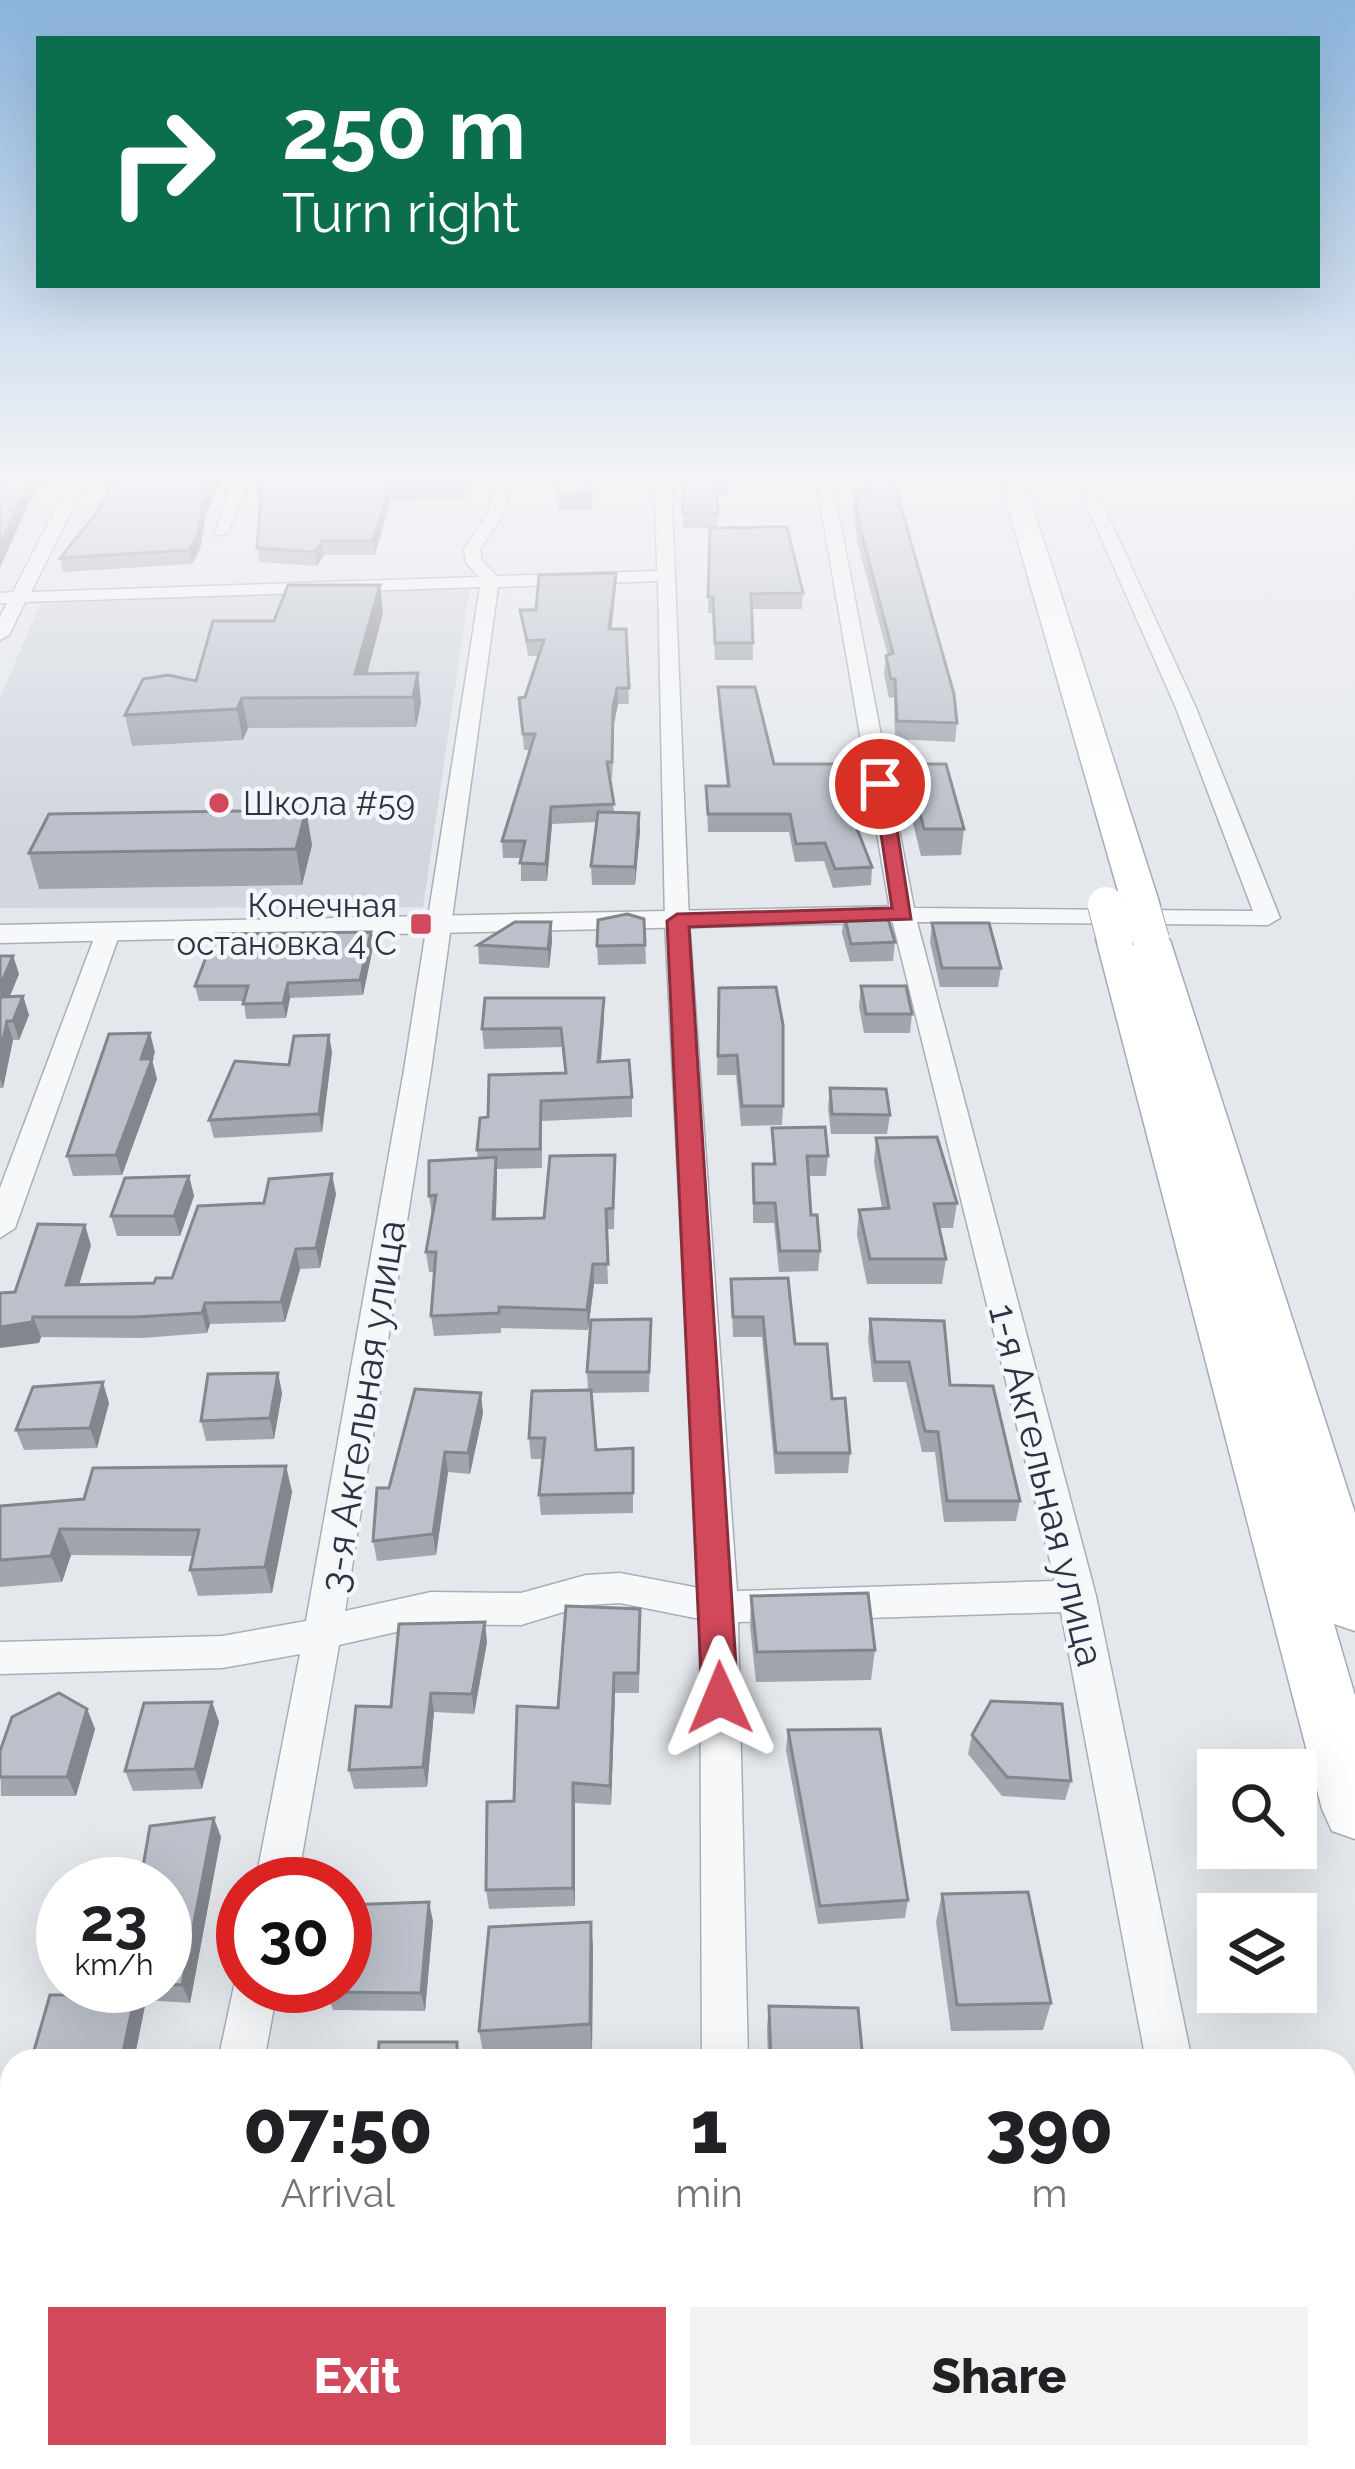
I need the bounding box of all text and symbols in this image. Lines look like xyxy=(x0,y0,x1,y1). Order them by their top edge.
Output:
text: 250 m xyxy=(282,80,526,179)
icon: right xyxy=(84,84,240,240)
text: Turn right xyxy=(282,181,520,245)
pin xyxy=(829,733,931,835)
icon: arrive xyxy=(847,751,913,817)
place label: Школа #59 xyxy=(243,784,415,823)
marker: Школа #59 xyxy=(206,790,232,816)
place label: Конечная остановка 4 С xyxy=(177,886,397,963)
marker: Конечная остановка 4 С xyxy=(408,911,434,937)
street label: 3-я Акгельная улица xyxy=(310,1217,414,1595)
street label: 1-я Акгельная улица xyxy=(980,1299,1114,1671)
position arrow xyxy=(657,1635,783,1761)
map controls xyxy=(1197,1749,1317,2013)
button: search xyxy=(1197,1749,1317,1869)
speed limit sign: 30 xyxy=(216,1857,372,2013)
text: 23 xyxy=(80,1885,148,1955)
button: layers xyxy=(1197,1893,1317,2013)
text: km/h xyxy=(74,1947,154,1982)
text: 07:50 xyxy=(243,2085,433,2170)
text: 1 xyxy=(690,2085,728,2170)
text: 390 xyxy=(986,2085,1113,2170)
text: Arrival xyxy=(281,2170,395,2216)
text: min xyxy=(676,2170,743,2216)
text: m xyxy=(1031,2170,1067,2216)
button: Exit xyxy=(48,2307,666,2445)
button: Share xyxy=(690,2307,1308,2445)

